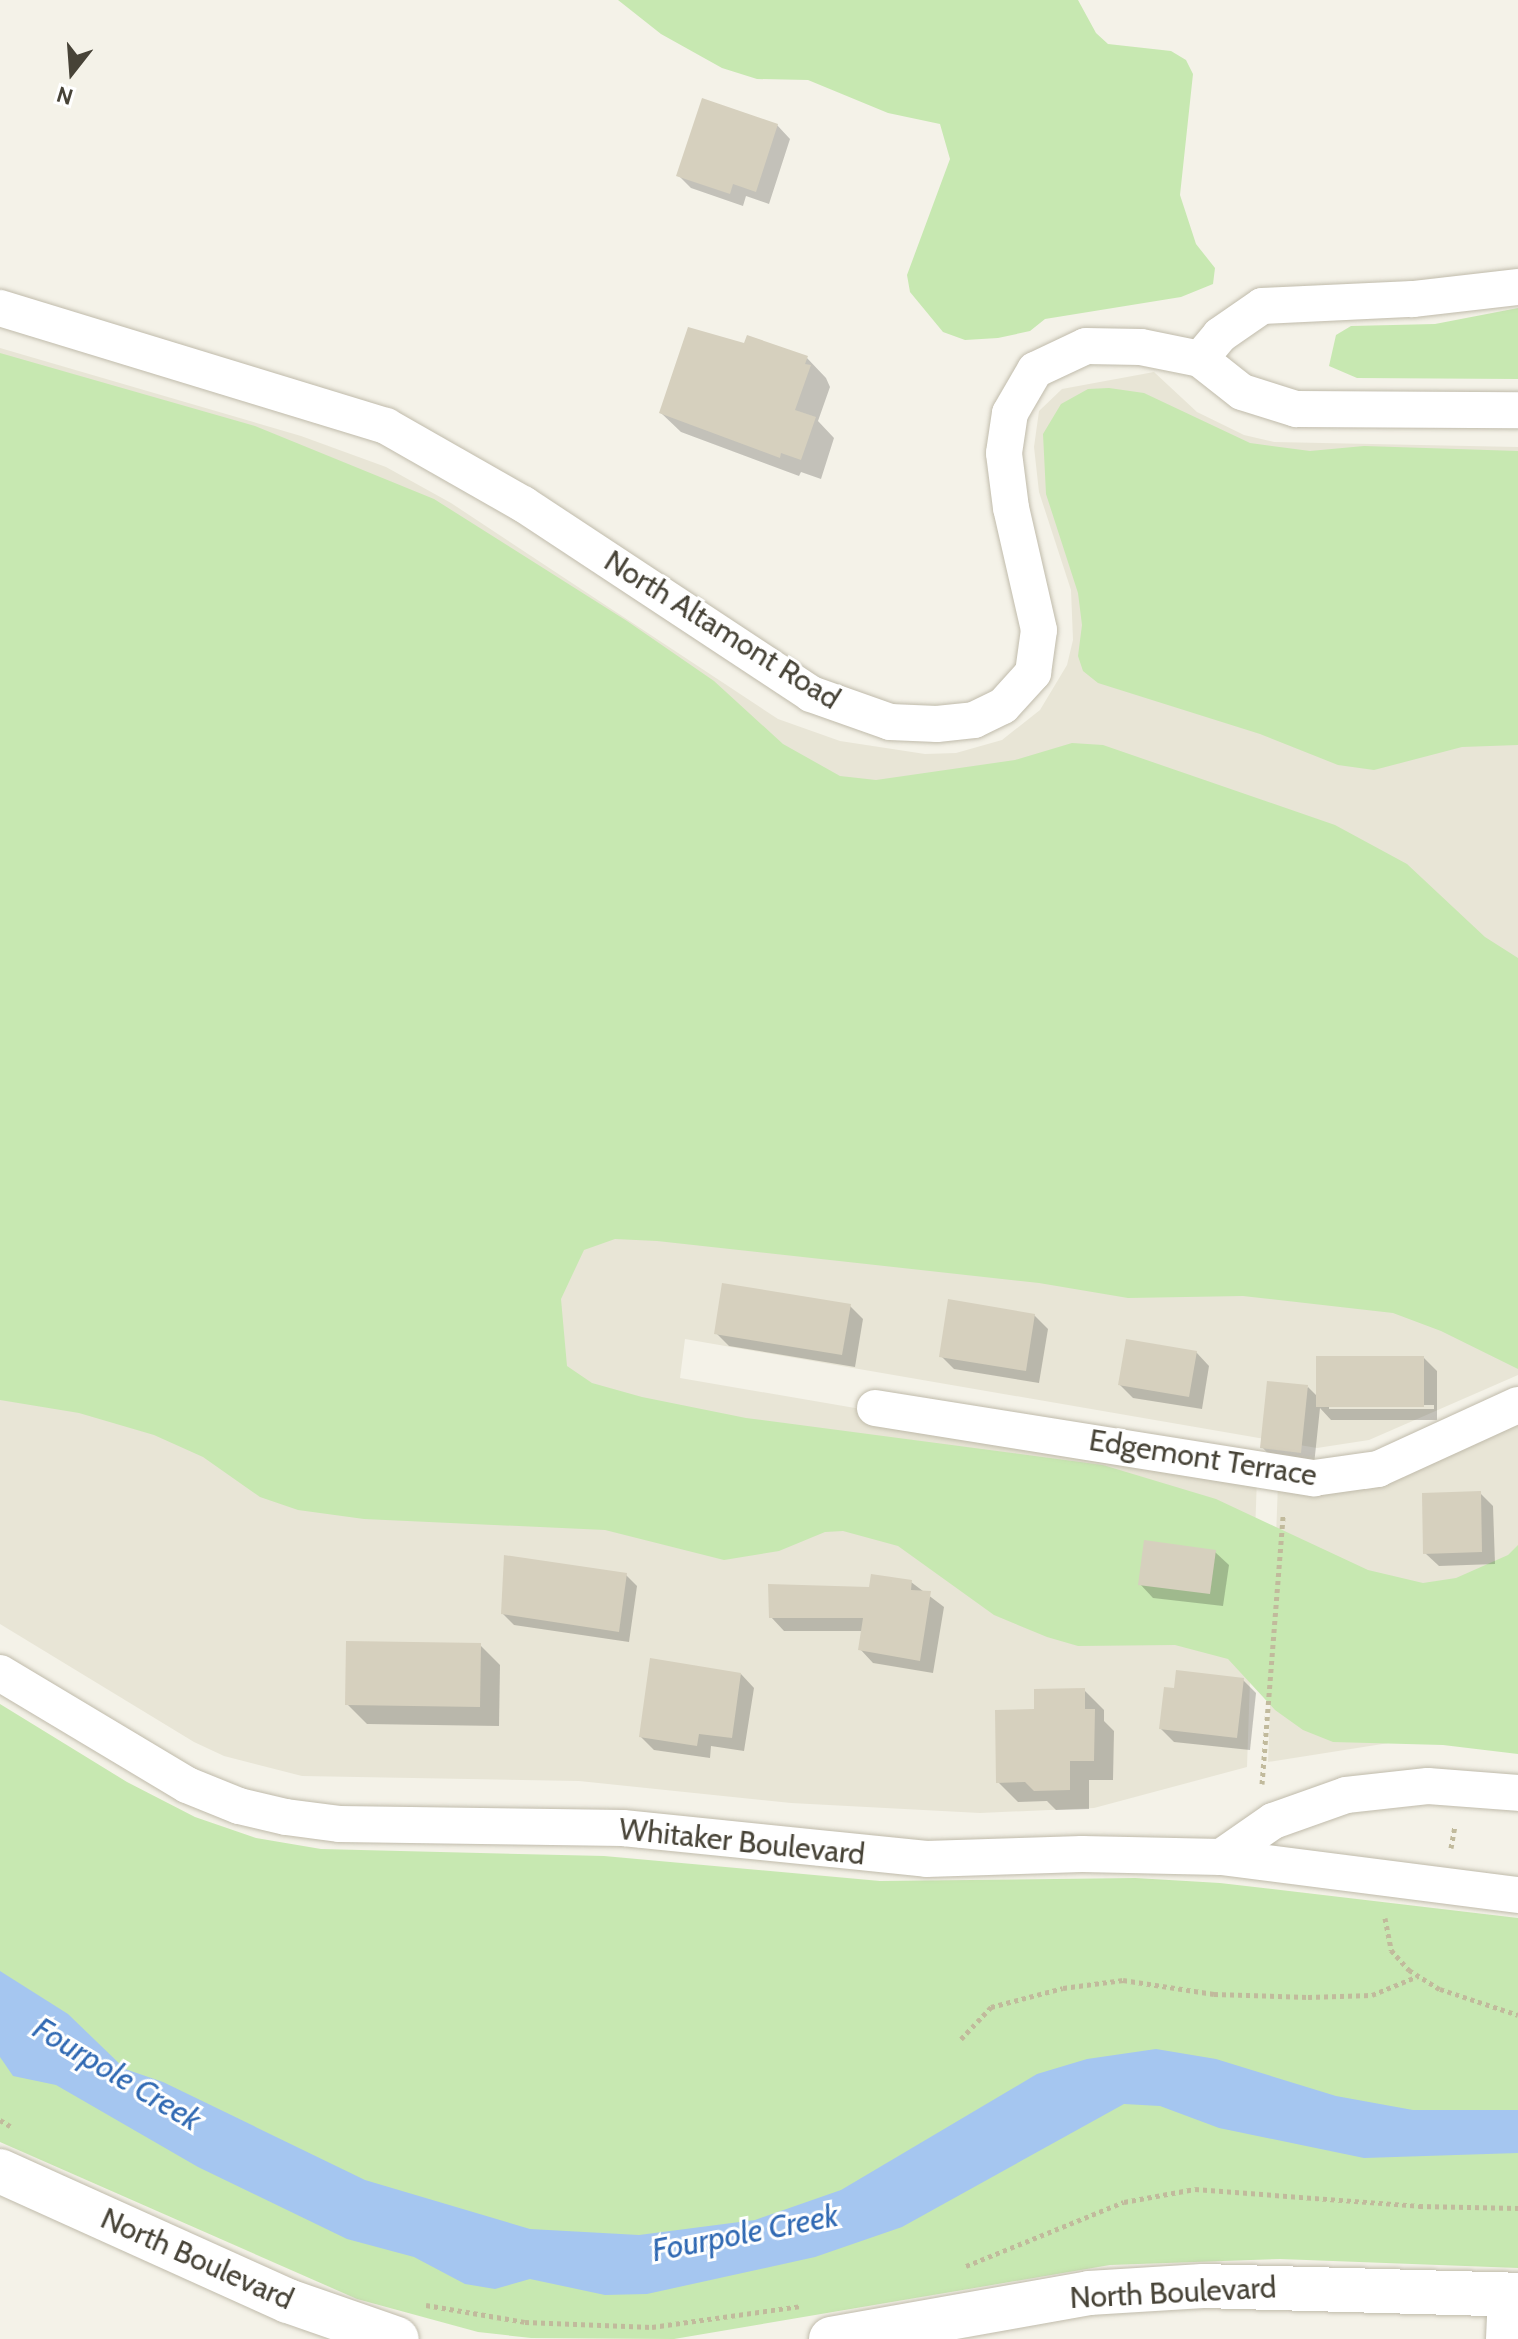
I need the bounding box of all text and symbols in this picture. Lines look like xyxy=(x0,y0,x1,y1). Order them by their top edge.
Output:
north arrow xyxy=(32,32,112,112)
text: N xyxy=(53,80,76,111)
street label: North Altamont Road xyxy=(598,543,846,717)
street label: Edgemont Terrace xyxy=(1087,1422,1319,1494)
street label: Whitaker Boulevard xyxy=(617,1811,867,1873)
water label: Fourpole Creek xyxy=(26,2009,208,2139)
water label: Fourpole Creek xyxy=(649,2196,841,2270)
street label: North Boulevard xyxy=(95,2200,299,2318)
street label: North Boulevard xyxy=(1069,2270,1277,2316)

